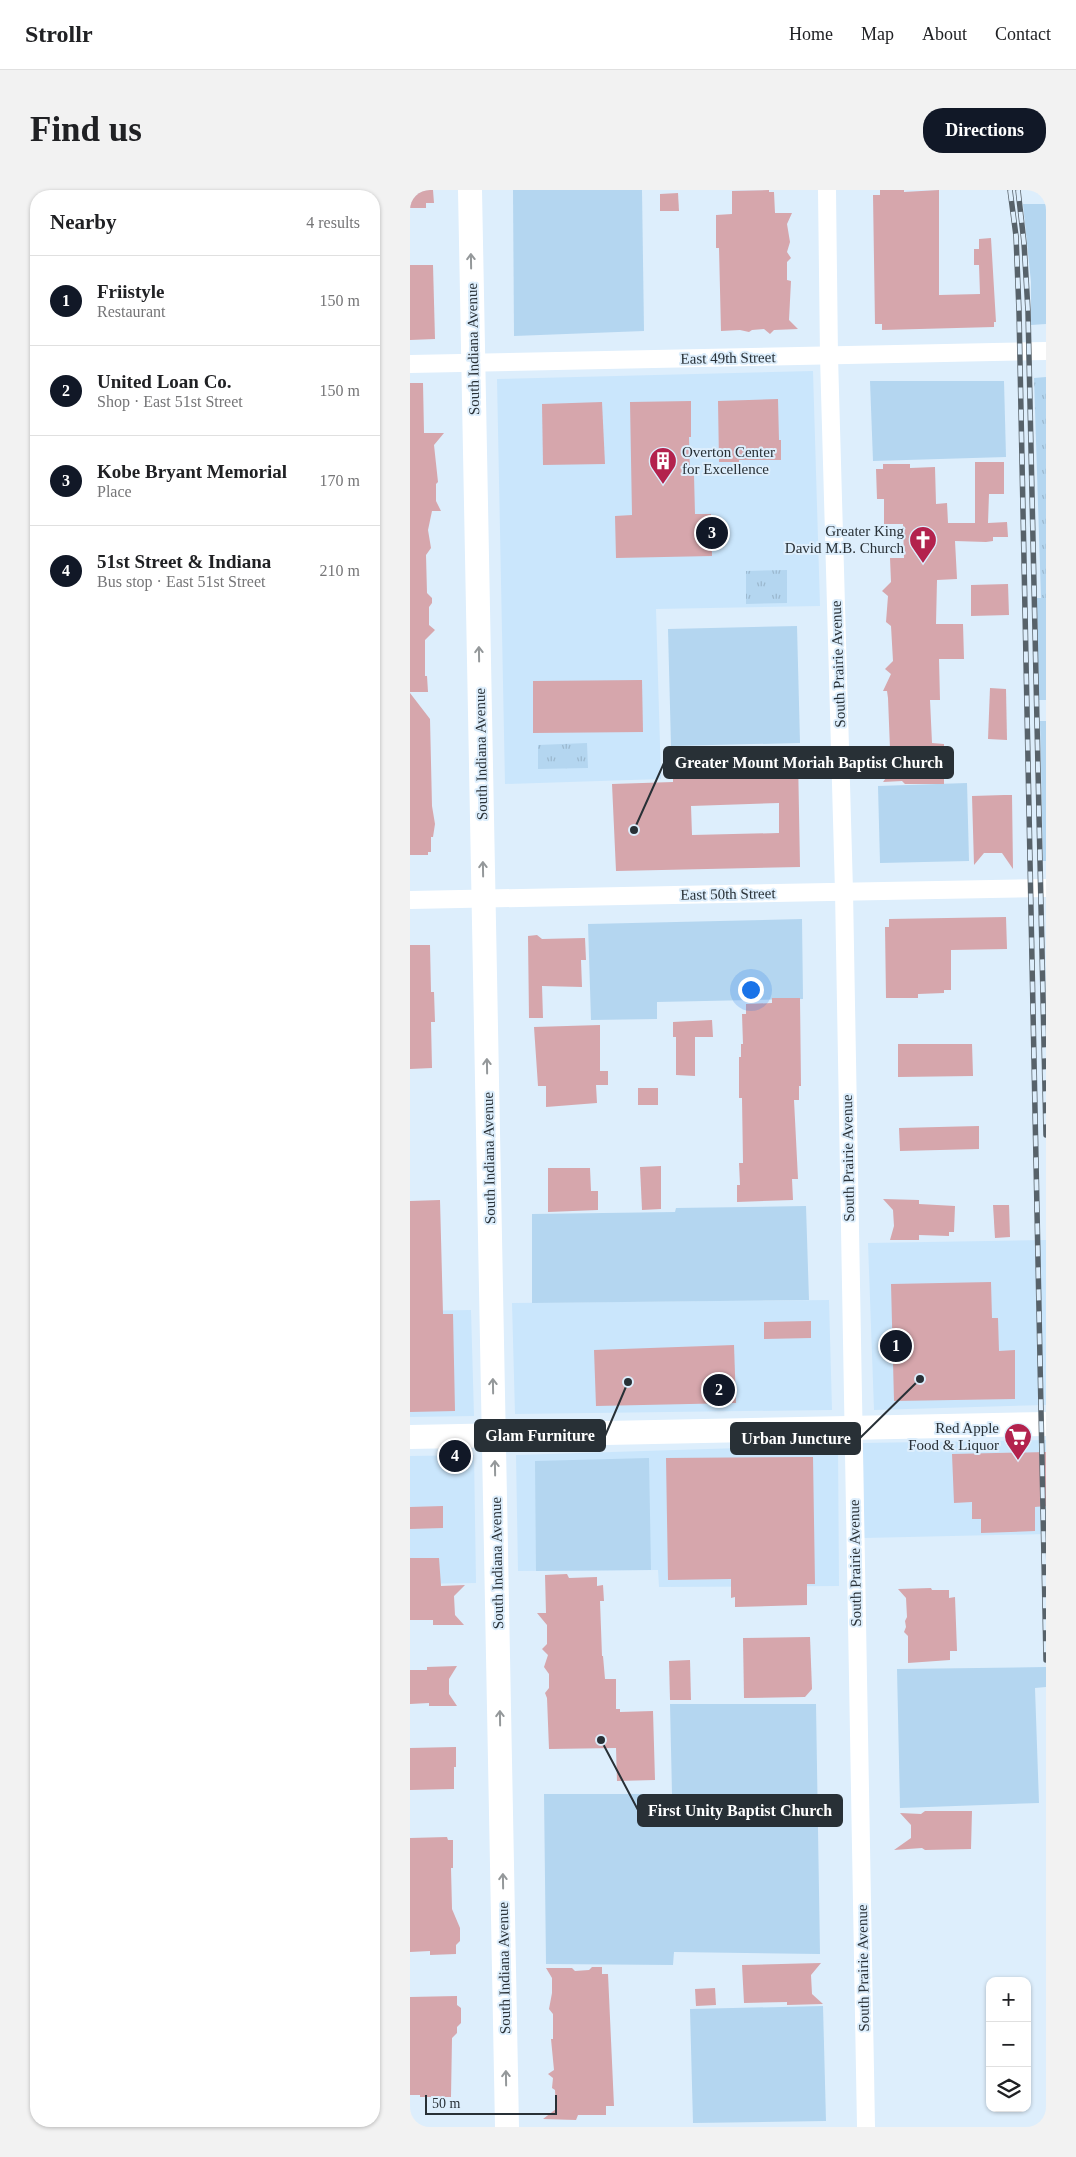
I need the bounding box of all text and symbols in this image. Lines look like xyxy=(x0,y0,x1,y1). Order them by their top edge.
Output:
text: Strollr xyxy=(25,21,93,47)
text: Home xyxy=(789,24,833,44)
text: Map xyxy=(861,24,894,44)
text: About xyxy=(922,24,967,44)
text: Contact xyxy=(995,24,1051,44)
button: Directions xyxy=(923,108,1046,153)
text: Find us xyxy=(30,110,142,149)
text: Nearby xyxy=(50,210,117,234)
text: 4 results xyxy=(306,214,360,231)
one-way arrow xyxy=(466,254,476,270)
text: Friistyle xyxy=(97,281,165,302)
street label: South Indiana Avenue xyxy=(464,282,482,415)
text: 1 xyxy=(62,292,70,309)
text: 150 m xyxy=(320,292,360,309)
text: Restaurant xyxy=(97,303,165,320)
street label: East 49th Street xyxy=(680,349,776,367)
text: United Loan Co. xyxy=(97,371,232,392)
text: 2 xyxy=(62,382,70,399)
text: 150 m xyxy=(320,382,360,399)
text: Shop · East 51st Street xyxy=(97,393,243,410)
place label: Overton Center for Excellence xyxy=(682,444,775,477)
building icon: Overton Center for Excellence xyxy=(648,446,678,485)
text: Kobe Bryant Memorial xyxy=(97,461,287,482)
text: 3 xyxy=(62,472,70,489)
text: 170 m xyxy=(320,472,360,489)
text: Place xyxy=(97,483,132,500)
pin: 3 xyxy=(696,514,728,552)
place label: Greater King David M.B. Church xyxy=(785,523,904,556)
church icon: Greater King David M.B. Church xyxy=(908,525,938,564)
text: 51st Street & Indiana xyxy=(97,551,271,572)
text: 4 xyxy=(62,562,70,579)
text: 210 m xyxy=(320,562,360,579)
text: Bus stop · East 51st Street xyxy=(97,573,265,590)
street label: South Prairie Avenue xyxy=(828,600,848,728)
one-way arrow xyxy=(474,646,484,662)
street label: South Indiana Avenue xyxy=(472,687,490,820)
callout: Greater Mount Moriah Baptist Church xyxy=(664,747,953,778)
text: Greater Mount Moriah Baptist Church xyxy=(675,754,943,772)
one-way arrow xyxy=(478,861,488,878)
street label: East 50th Street xyxy=(680,885,776,903)
your location xyxy=(738,977,764,1003)
one-way arrow xyxy=(482,1059,492,1075)
street label: South Indiana Avenue xyxy=(480,1091,498,1224)
street label: South Prairie Avenue xyxy=(839,1094,857,1222)
pin: 1 xyxy=(880,1327,912,1365)
pin: 2 xyxy=(703,1371,735,1409)
one-way arrow xyxy=(488,1379,498,1395)
callout: Glam Furniture xyxy=(475,1420,605,1451)
place label: Red Apple Food & Liquor xyxy=(908,1420,999,1453)
supermarket icon: Red Apple Food & Liquor xyxy=(1003,1422,1033,1461)
callout: Urban Juncture xyxy=(731,1423,860,1454)
text: Glam Furniture xyxy=(485,1427,595,1444)
text: Urban Juncture xyxy=(741,1430,851,1447)
pin: 4 xyxy=(439,1437,471,1475)
one-way arrow xyxy=(490,1461,500,1477)
street label: South Indiana Avenue xyxy=(488,1496,506,1629)
street label: South Prairie Avenue xyxy=(846,1499,864,1627)
one-way arrow xyxy=(495,1711,504,1727)
callout: First Unity Baptist Church xyxy=(638,1795,842,1826)
text: First Unity Baptist Church xyxy=(648,1802,832,1820)
one-way arrow xyxy=(498,1873,508,1890)
street label: South Indiana Avenue xyxy=(495,1901,513,2034)
street label: South Prairie Avenue xyxy=(854,1904,872,2032)
map controls xyxy=(986,1977,1031,2112)
button: + xyxy=(986,1977,1031,2022)
button: − xyxy=(986,2022,1031,2067)
button: layers xyxy=(986,2067,1031,2112)
one-way arrow xyxy=(502,2071,511,2087)
scale bar xyxy=(425,2092,558,2115)
text: 50 m xyxy=(432,2096,460,2111)

